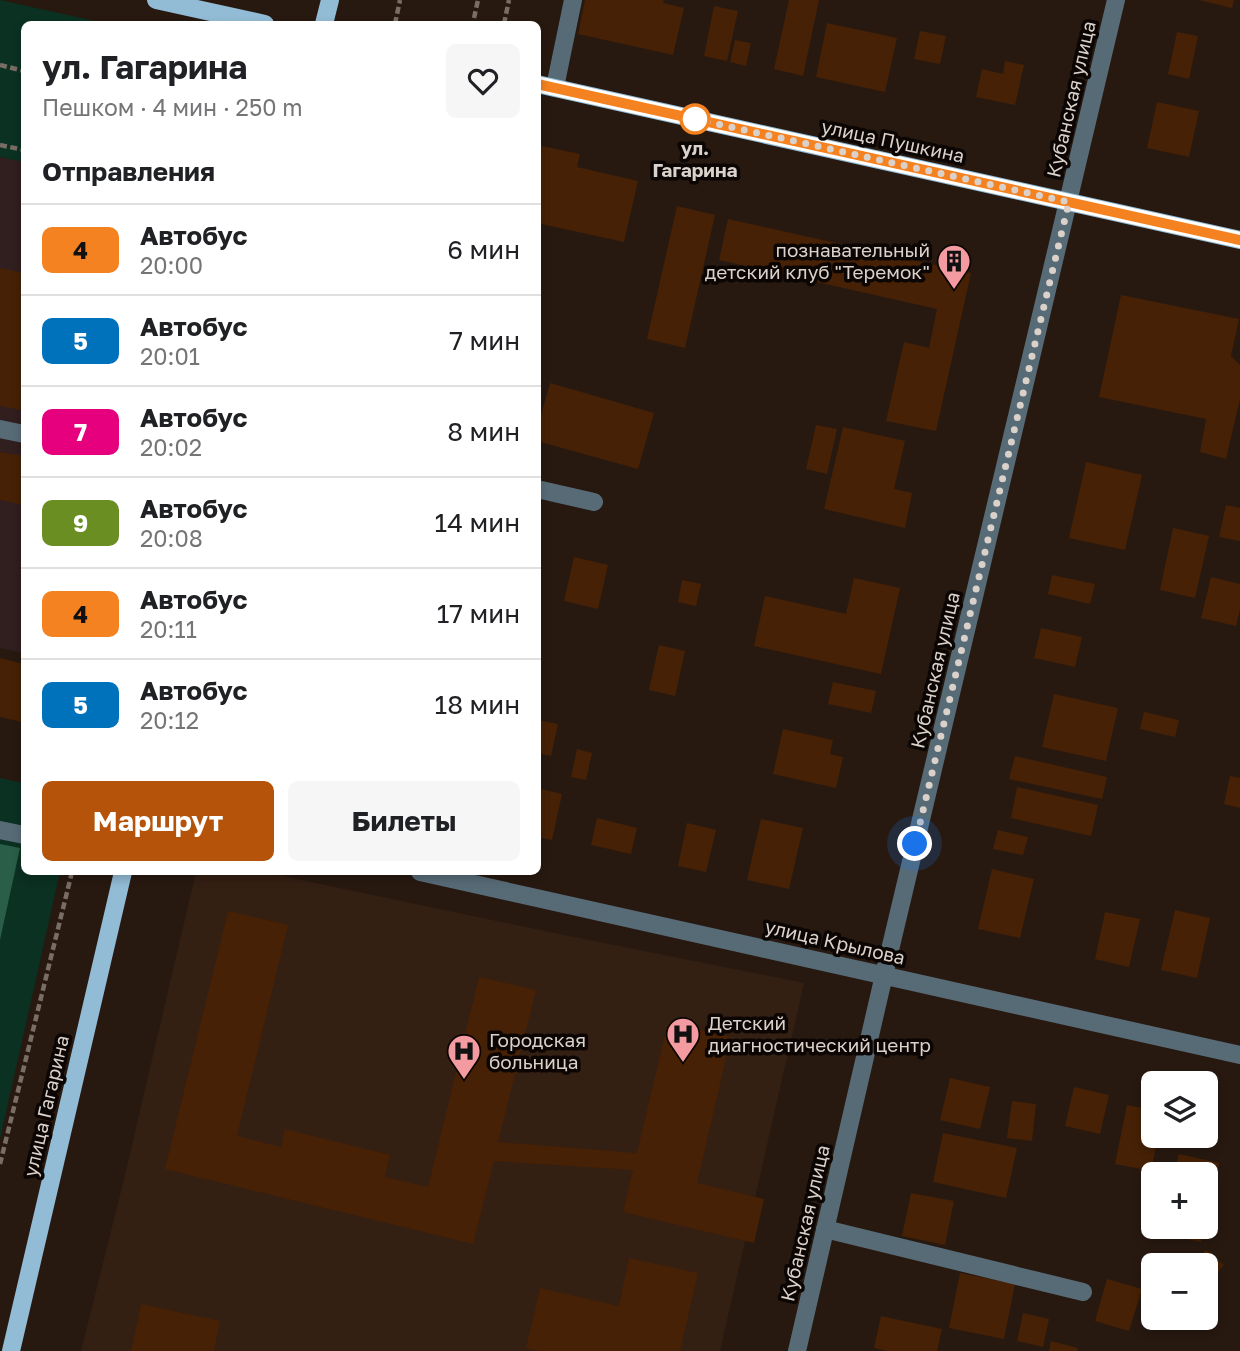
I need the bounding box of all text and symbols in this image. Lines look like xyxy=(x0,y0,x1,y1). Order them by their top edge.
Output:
street label: Кубанская улица xyxy=(1041,18,1100,179)
button: heart xyxy=(446,44,520,118)
text: ул. Гагарина xyxy=(42,47,247,86)
text: Пешком · 4 мин · 250 m xyxy=(42,93,303,121)
marker: ул. Гагарина xyxy=(680,104,710,134)
street label: улица Пушкина xyxy=(820,114,967,167)
place label: ул. Гагарина xyxy=(652,136,738,181)
text: Отправления xyxy=(42,156,215,187)
text: Автобус xyxy=(140,220,247,251)
text: 6 мин xyxy=(447,234,520,265)
text: 4 xyxy=(73,235,88,264)
place label: познавательный детский клуб "Теремок" xyxy=(705,238,930,283)
building icon: познавательный детский клуб "Теремок" xyxy=(935,242,973,291)
text: 20:00 xyxy=(140,251,203,279)
text: Автобус xyxy=(140,311,247,342)
text: 7 мин xyxy=(449,325,520,356)
text: 5 xyxy=(73,326,88,355)
text: 20:01 xyxy=(140,342,200,370)
text: Автобус xyxy=(140,402,247,433)
text: 8 мин xyxy=(447,416,520,447)
text: 7 xyxy=(74,417,87,446)
text: 20:02 xyxy=(140,433,202,461)
text: Автобус xyxy=(140,493,247,524)
text: 14 мин xyxy=(435,507,520,538)
text: 9 xyxy=(73,508,88,537)
text: 20:08 xyxy=(140,524,203,552)
text: Автобус xyxy=(140,584,247,615)
street label: Кубанская улица xyxy=(905,589,964,750)
text: 17 мин xyxy=(437,598,520,629)
text: 4 xyxy=(73,599,88,628)
text: 20:11 xyxy=(140,615,197,643)
text: Автобус xyxy=(140,675,247,706)
text: 18 мин xyxy=(435,689,520,720)
text: 5 xyxy=(73,690,88,719)
text: 20:12 xyxy=(140,706,199,734)
button: Маршрут xyxy=(42,781,274,861)
button: Билеты xyxy=(288,781,520,861)
your location xyxy=(897,826,932,861)
street label: улица Крылова xyxy=(763,914,907,969)
place label: Детский диагностический центр xyxy=(708,1011,931,1056)
hospital icon: Детский диагностический центр xyxy=(664,1015,702,1064)
place label: Городская больница xyxy=(489,1028,586,1073)
hospital icon: Городская больница xyxy=(445,1032,483,1081)
street label: улица Гагарина xyxy=(18,1033,73,1179)
map controls xyxy=(1141,1071,1218,1330)
button: layers xyxy=(1141,1071,1218,1148)
street label: Кубанская улица xyxy=(775,1142,834,1303)
button: + xyxy=(1141,1162,1218,1239)
button: − xyxy=(1141,1253,1218,1330)

